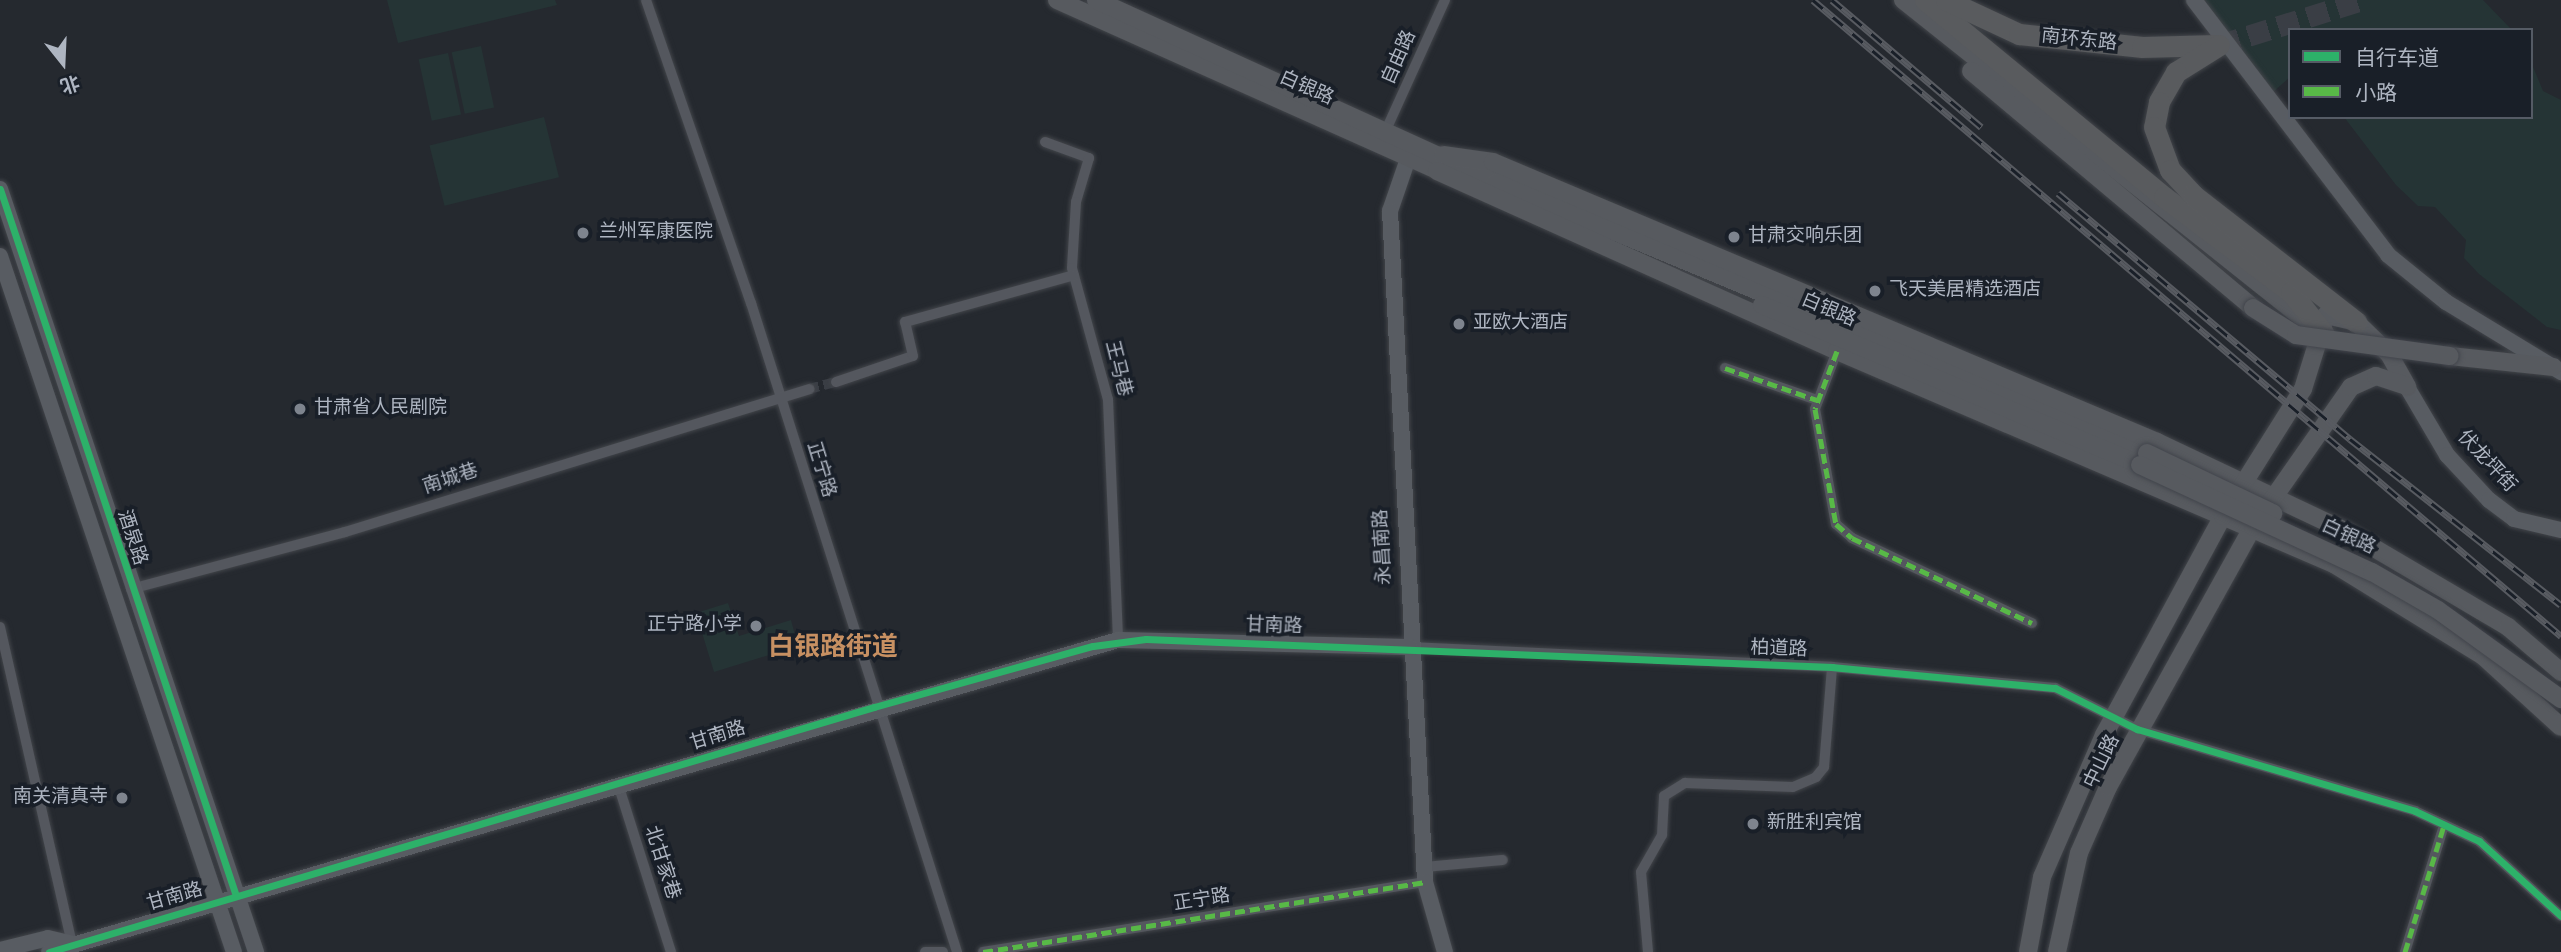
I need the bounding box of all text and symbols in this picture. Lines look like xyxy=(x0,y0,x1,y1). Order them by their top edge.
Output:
street label: 南环东路 xyxy=(2040,26,2118,56)
street label: 自由路 xyxy=(1378,27,1422,89)
north arrow xyxy=(28,28,98,98)
legend xyxy=(2288,28,2533,119)
text: 自行车道 xyxy=(2355,46,2439,73)
street label: 白银路 xyxy=(1275,67,1337,111)
text: 北 xyxy=(57,69,82,97)
text: 小路 xyxy=(2355,81,2397,108)
place label: 兰州军康医院 xyxy=(599,222,713,244)
marker: 兰州军康医院 xyxy=(573,223,593,243)
place label: 甘肃交响乐团 xyxy=(1748,226,1862,248)
marker: 甘肃交响乐团 xyxy=(1726,229,1742,245)
place label: 飞天美居精选酒店 xyxy=(1889,280,2041,302)
marker: 飞天美居精选酒店 xyxy=(1867,283,1883,299)
street label: 白银路 xyxy=(1797,289,1859,333)
place label: 亚欧大酒店 xyxy=(1473,313,1568,335)
marker: 亚欧大酒店 xyxy=(1451,316,1467,332)
street label: 王马巷 xyxy=(1099,339,1135,399)
place label: 甘肃省人民剧院 xyxy=(314,398,447,420)
marker: 甘肃省人民剧院 xyxy=(292,401,308,417)
street label: 伏龙坪街 xyxy=(2452,426,2520,498)
street label: 正宁路 xyxy=(801,439,839,501)
street label: 南城巷 xyxy=(420,460,482,500)
street label: 酒泉路 xyxy=(111,507,151,569)
street label: 永昌南路 xyxy=(1371,508,1397,586)
street label: 白银路 xyxy=(2317,516,2379,560)
place label: 正宁路小学 xyxy=(647,615,742,637)
street label: 甘南路 xyxy=(1245,615,1303,639)
marker: 正宁路小学 xyxy=(748,618,764,634)
district label: 白银路街道 xyxy=(768,633,898,665)
street label: 柏道路 xyxy=(1750,638,1808,662)
street label: 甘南路 xyxy=(687,718,749,756)
street label: 中山路 xyxy=(2080,731,2126,793)
place label: 南关清真寺 xyxy=(13,787,108,809)
marker: 南关清真寺 xyxy=(114,790,130,806)
place label: 新胜利宾馆 xyxy=(1767,813,1862,835)
marker: 新胜利宾馆 xyxy=(1745,816,1761,832)
street label: 北甘家巷 xyxy=(638,823,684,903)
street label: 甘南路 xyxy=(144,879,206,917)
street label: 正宁路 xyxy=(1172,885,1232,917)

